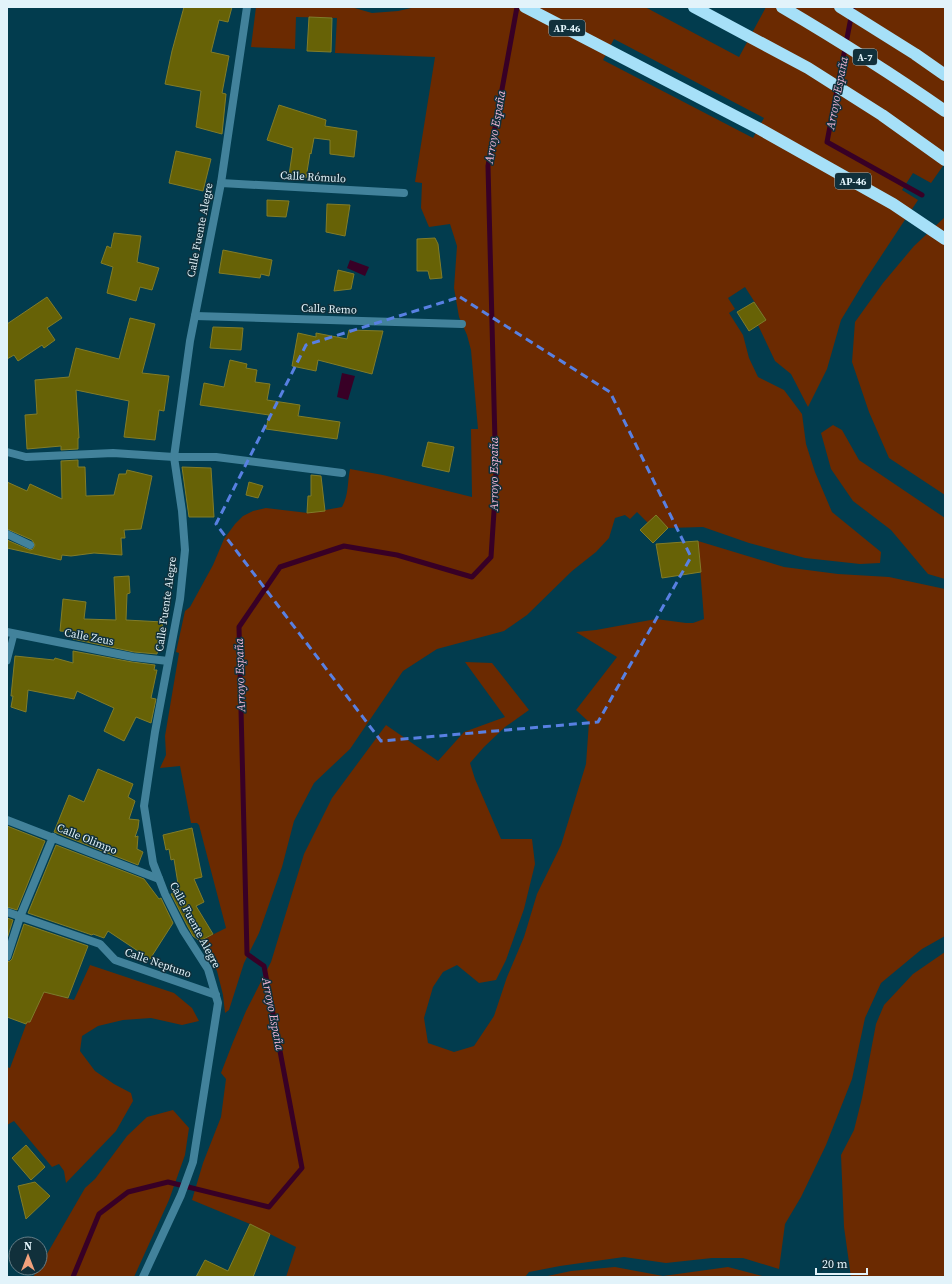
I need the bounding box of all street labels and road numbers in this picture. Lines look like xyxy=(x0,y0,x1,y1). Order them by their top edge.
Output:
road number: AP-46 xyxy=(549,20,585,36)
road number: A-7 xyxy=(853,49,877,65)
street label: Calle Rómulo xyxy=(280,168,346,186)
road number: AP-46 xyxy=(835,173,871,189)
street label: Calle Fuente Alegre xyxy=(184,181,217,278)
street label: Calle Remo xyxy=(301,301,357,317)
street label: Calle Fuente Alegre xyxy=(152,555,180,652)
street label: Calle Zeus xyxy=(63,625,115,649)
street label: Calle Olimpo xyxy=(55,820,119,858)
street label: Calle Fuente Alegre xyxy=(166,879,224,971)
street label: Calle Neptuno xyxy=(123,945,193,981)

